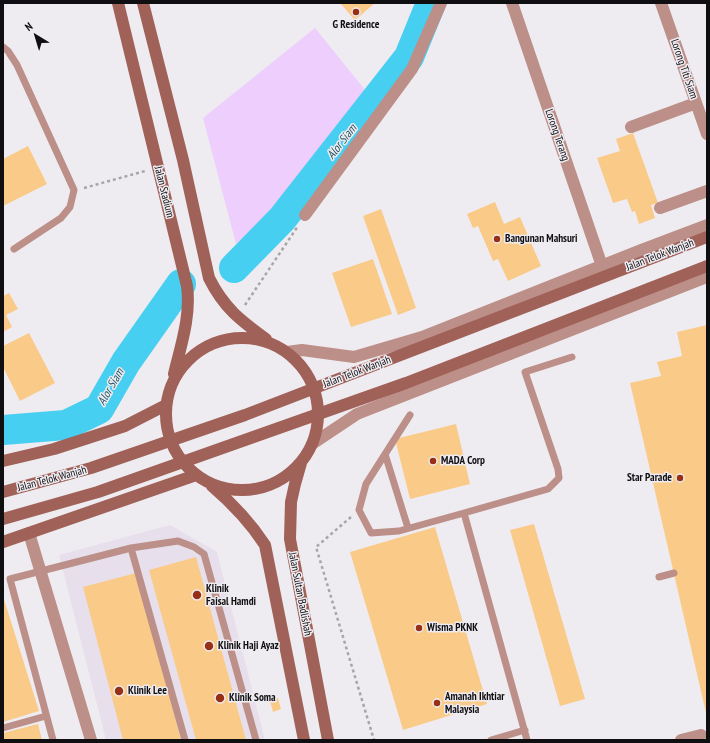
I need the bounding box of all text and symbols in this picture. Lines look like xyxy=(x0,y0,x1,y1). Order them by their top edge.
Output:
marker: G Residence xyxy=(351,7,361,17)
north arrow xyxy=(16,16,56,56)
place label: G Residence xyxy=(333,18,379,32)
text: N xyxy=(22,19,35,34)
street label: Lorong Titi Siam xyxy=(668,37,700,101)
street label: Lorong Terang xyxy=(542,107,572,163)
water label: Alor Siam xyxy=(324,122,360,162)
street label: Jalan Stadium xyxy=(151,165,177,219)
place label: Bangunan Mahsuri xyxy=(505,232,578,246)
marker: Bangunan Mahsuri xyxy=(492,234,502,244)
street label: Jalan Telok Wanjah xyxy=(624,236,696,274)
street label: Jalan Telok Wanjah xyxy=(321,353,393,391)
water label: Alor Siam xyxy=(95,366,127,408)
place label: MADA Corp xyxy=(441,454,485,468)
marker: MADA Corp xyxy=(428,456,438,466)
street label: Jalan Telok Wanjah xyxy=(16,463,88,495)
place label: Star Parade xyxy=(627,471,672,485)
marker: Star Parade xyxy=(675,473,685,483)
street label: Jalan Sultan Badlishah xyxy=(285,551,315,637)
place label: Klinik Faisal Hamdi xyxy=(206,582,256,608)
marker: Klinik Faisal Hamdi xyxy=(191,589,203,601)
place label: Wisma PKNK xyxy=(427,621,478,635)
marker: Wisma PKNK xyxy=(414,623,424,633)
place label: Klinik Haji Ayaz xyxy=(218,639,279,653)
marker: Klinik Haji Ayaz xyxy=(203,640,215,652)
place label: Klinik Lee xyxy=(128,684,167,698)
marker: Klinik Lee xyxy=(113,685,125,697)
place label: Amanah Ikhtiar Malaysia xyxy=(445,690,505,716)
place label: Klinik Soma xyxy=(229,691,276,705)
marker: Klinik Soma xyxy=(214,692,226,704)
marker: Amanah Ikhtiar Malaysia xyxy=(432,698,442,708)

